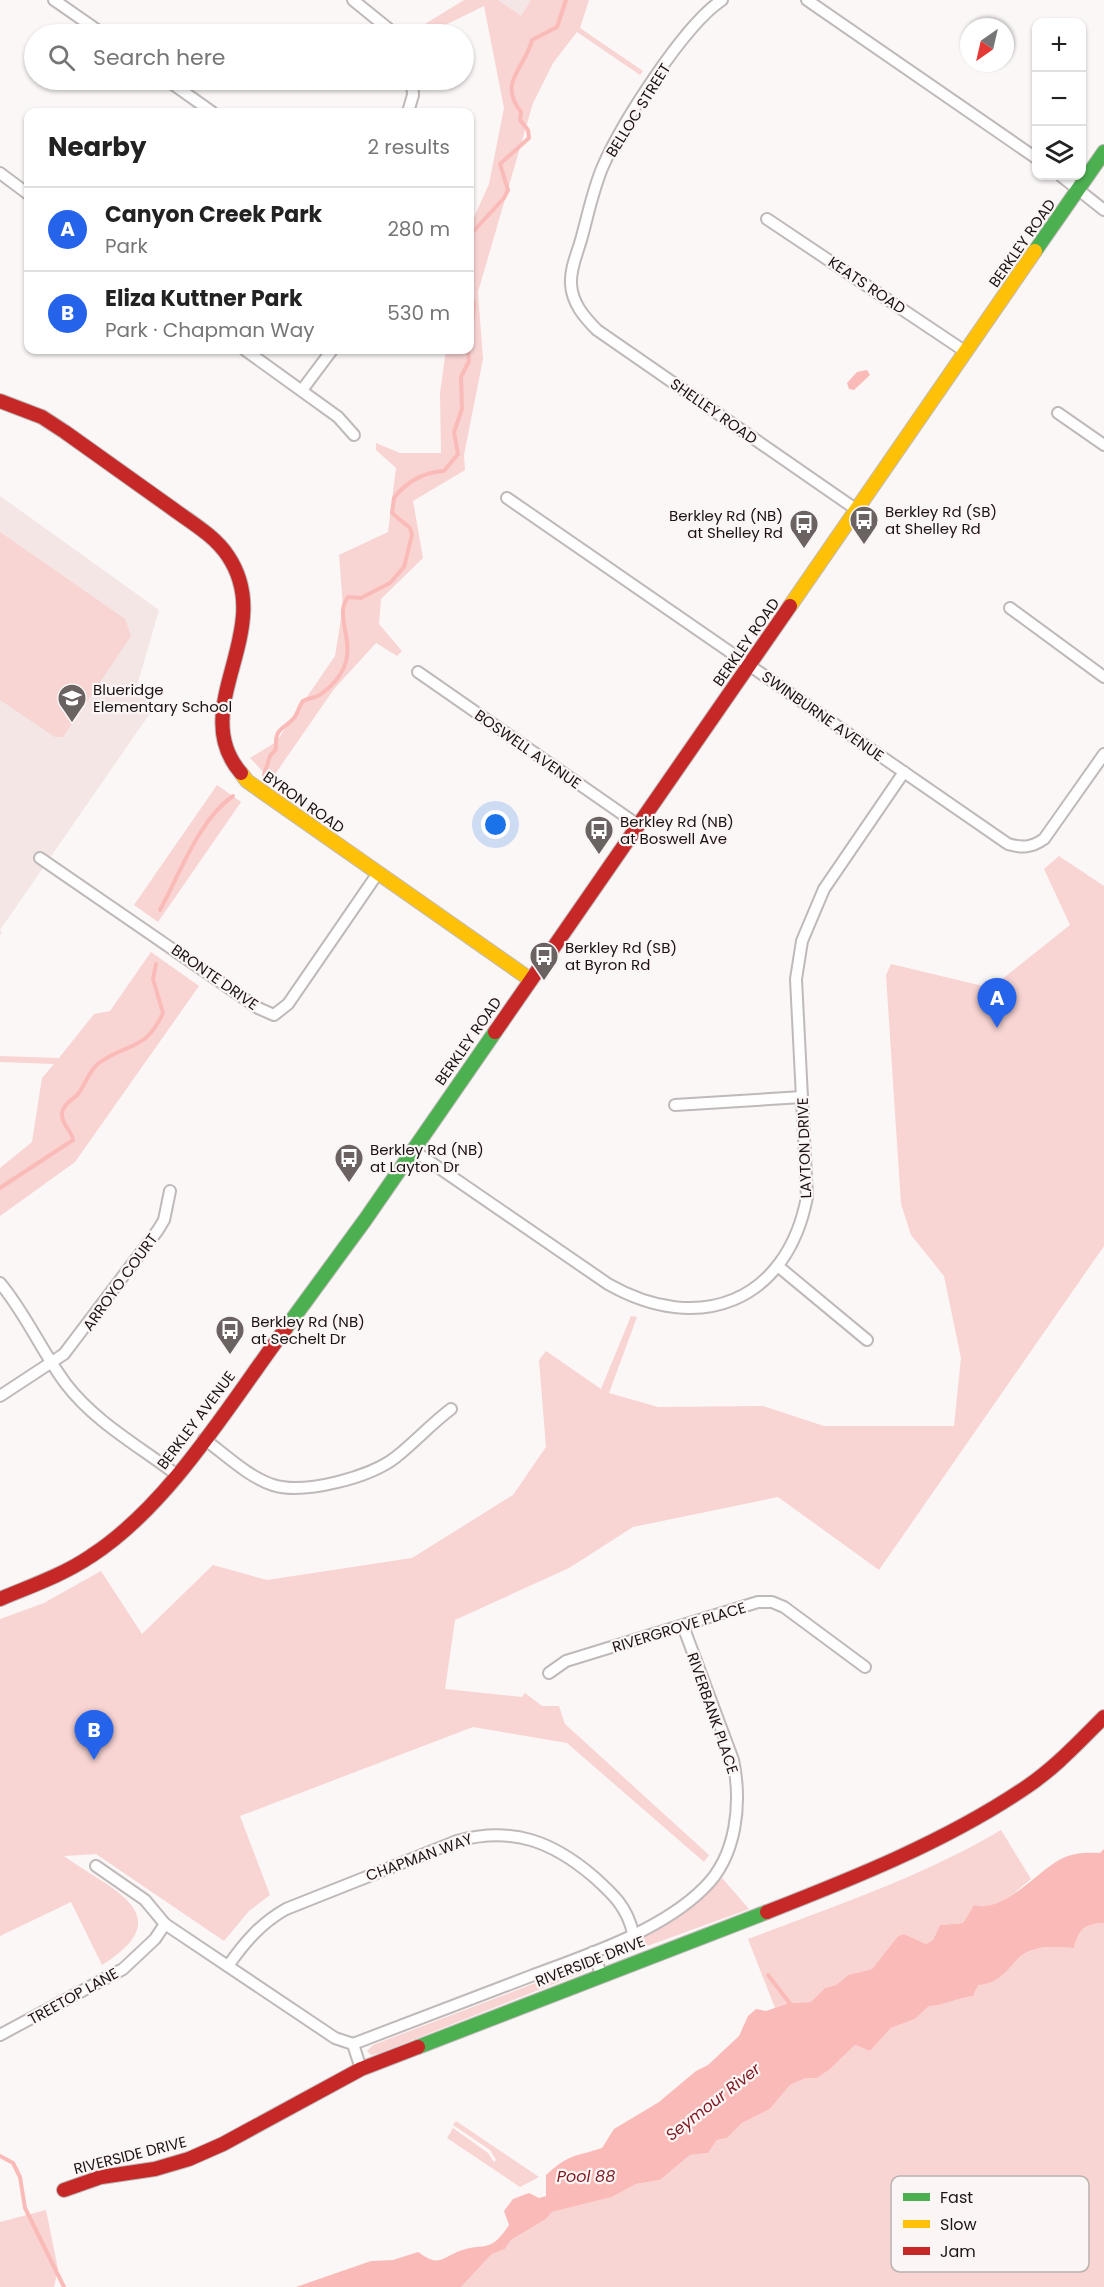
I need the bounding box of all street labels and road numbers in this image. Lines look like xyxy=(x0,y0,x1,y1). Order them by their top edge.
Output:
street label: BELLOC STREET xyxy=(601,59,675,161)
street label: BERKLEY ROAD xyxy=(984,195,1060,291)
street label: KEATS ROAD xyxy=(824,251,910,319)
street label: SHELLEY ROAD xyxy=(666,373,762,449)
street label: BERKLEY ROAD xyxy=(708,594,784,690)
street label: SWINBURNE AVENUE xyxy=(758,666,888,766)
street label: BOSWELL AVENUE xyxy=(471,704,585,794)
street label: BYRON ROAD xyxy=(259,766,349,838)
street label: BRONTE DRIVE xyxy=(167,939,263,1015)
street label: BERKLEY ROAD xyxy=(430,993,506,1089)
street label: LAYTON DRIVE xyxy=(792,1097,816,1199)
street label: ARROYO COURT xyxy=(78,1229,162,1335)
street label: BERKLEY AVENUE xyxy=(152,1366,240,1474)
street label: RIVERGROVE PLACE xyxy=(610,1597,748,1657)
street label: RIVERBANK PLACE xyxy=(682,1649,744,1777)
street label: CHAPMAN WAY xyxy=(363,1828,475,1886)
street label: RIVERSIDE DRIVE xyxy=(532,1930,648,1992)
street label: TREETOP LANE xyxy=(24,1963,122,2029)
street label: RIVERSIDE DRIVE xyxy=(71,2131,189,2179)

